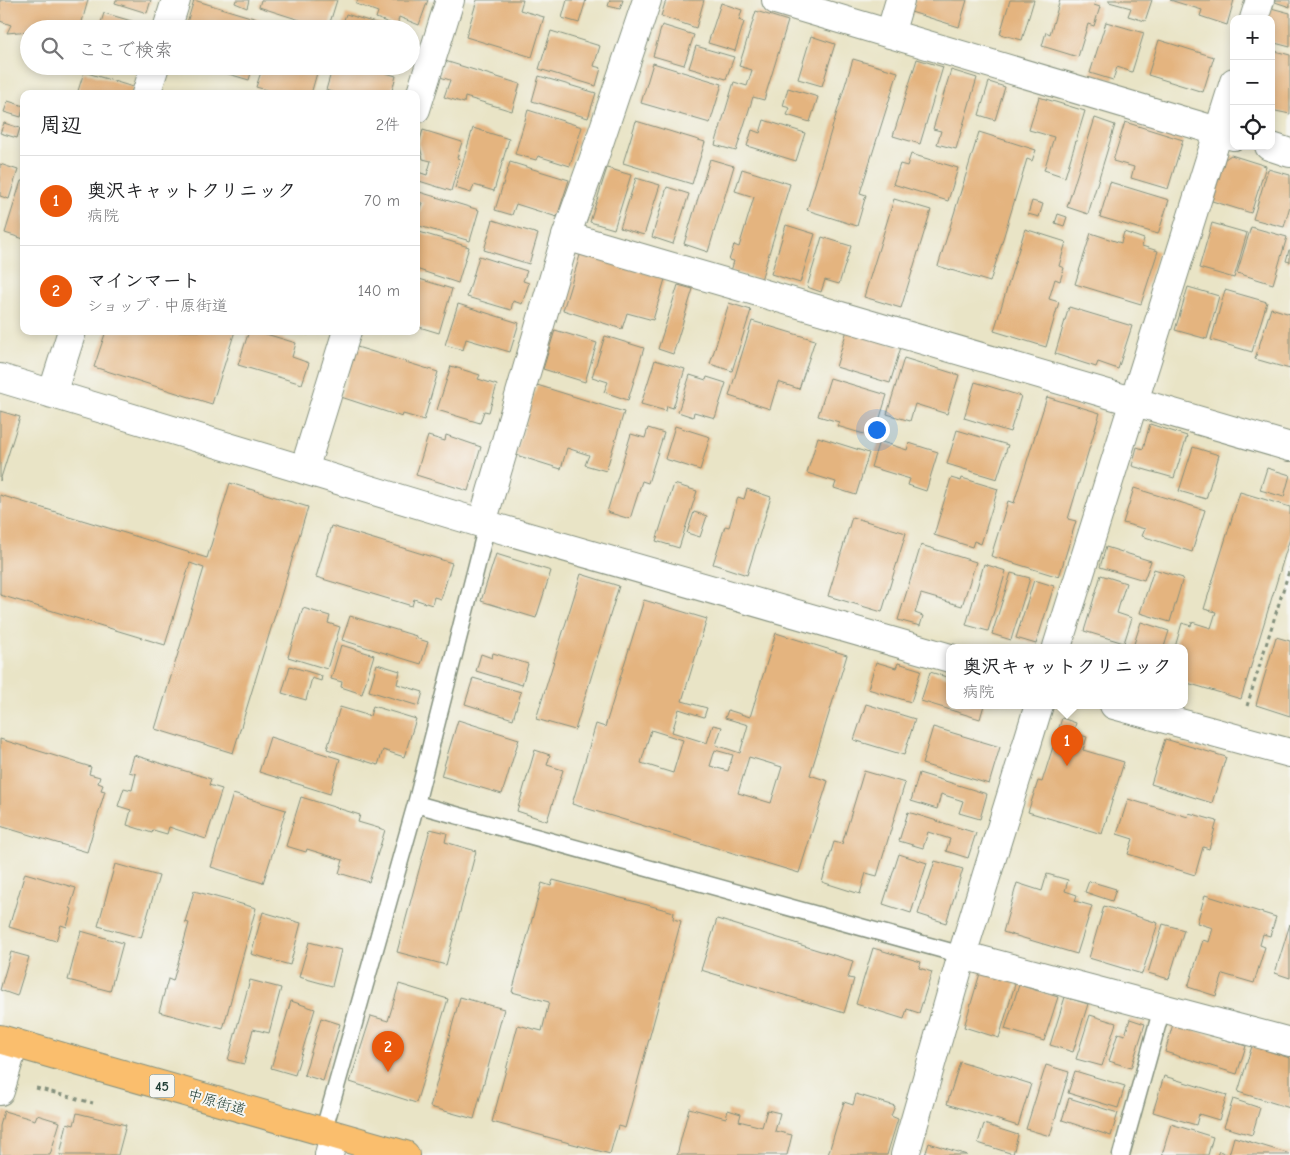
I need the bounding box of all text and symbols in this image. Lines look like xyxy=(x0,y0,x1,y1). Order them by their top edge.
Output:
map controls xyxy=(1230,15,1275,150)
button: + xyxy=(1230,15,1275,60)
search box xyxy=(20,20,420,75)
icon: search xyxy=(38,34,66,62)
text: ここで検索 xyxy=(78,39,173,61)
button: − xyxy=(1230,60,1275,105)
button: locate xyxy=(1230,105,1275,150)
text: 周辺 xyxy=(40,113,82,137)
text: 2件 xyxy=(376,116,400,134)
text: 奥沢キャットクリニック xyxy=(87,180,296,202)
text: 1 xyxy=(53,192,59,210)
text: 70 m xyxy=(364,192,400,210)
text: 病院 xyxy=(87,207,119,225)
text: マインマート xyxy=(87,270,201,292)
text: 2 xyxy=(52,282,60,300)
text: 140 m xyxy=(358,282,400,300)
text: ショップ · 中原街道 xyxy=(87,297,228,315)
your location xyxy=(864,417,890,443)
popup xyxy=(946,644,1188,709)
text: 奥沢キャットクリニック xyxy=(962,656,1172,678)
text: 病院 xyxy=(962,683,995,701)
pin: 1 xyxy=(1051,725,1083,766)
pin: 2 xyxy=(372,1031,404,1072)
road number: 45 xyxy=(150,1074,174,1098)
street label: 中原街道 xyxy=(186,1085,248,1119)

